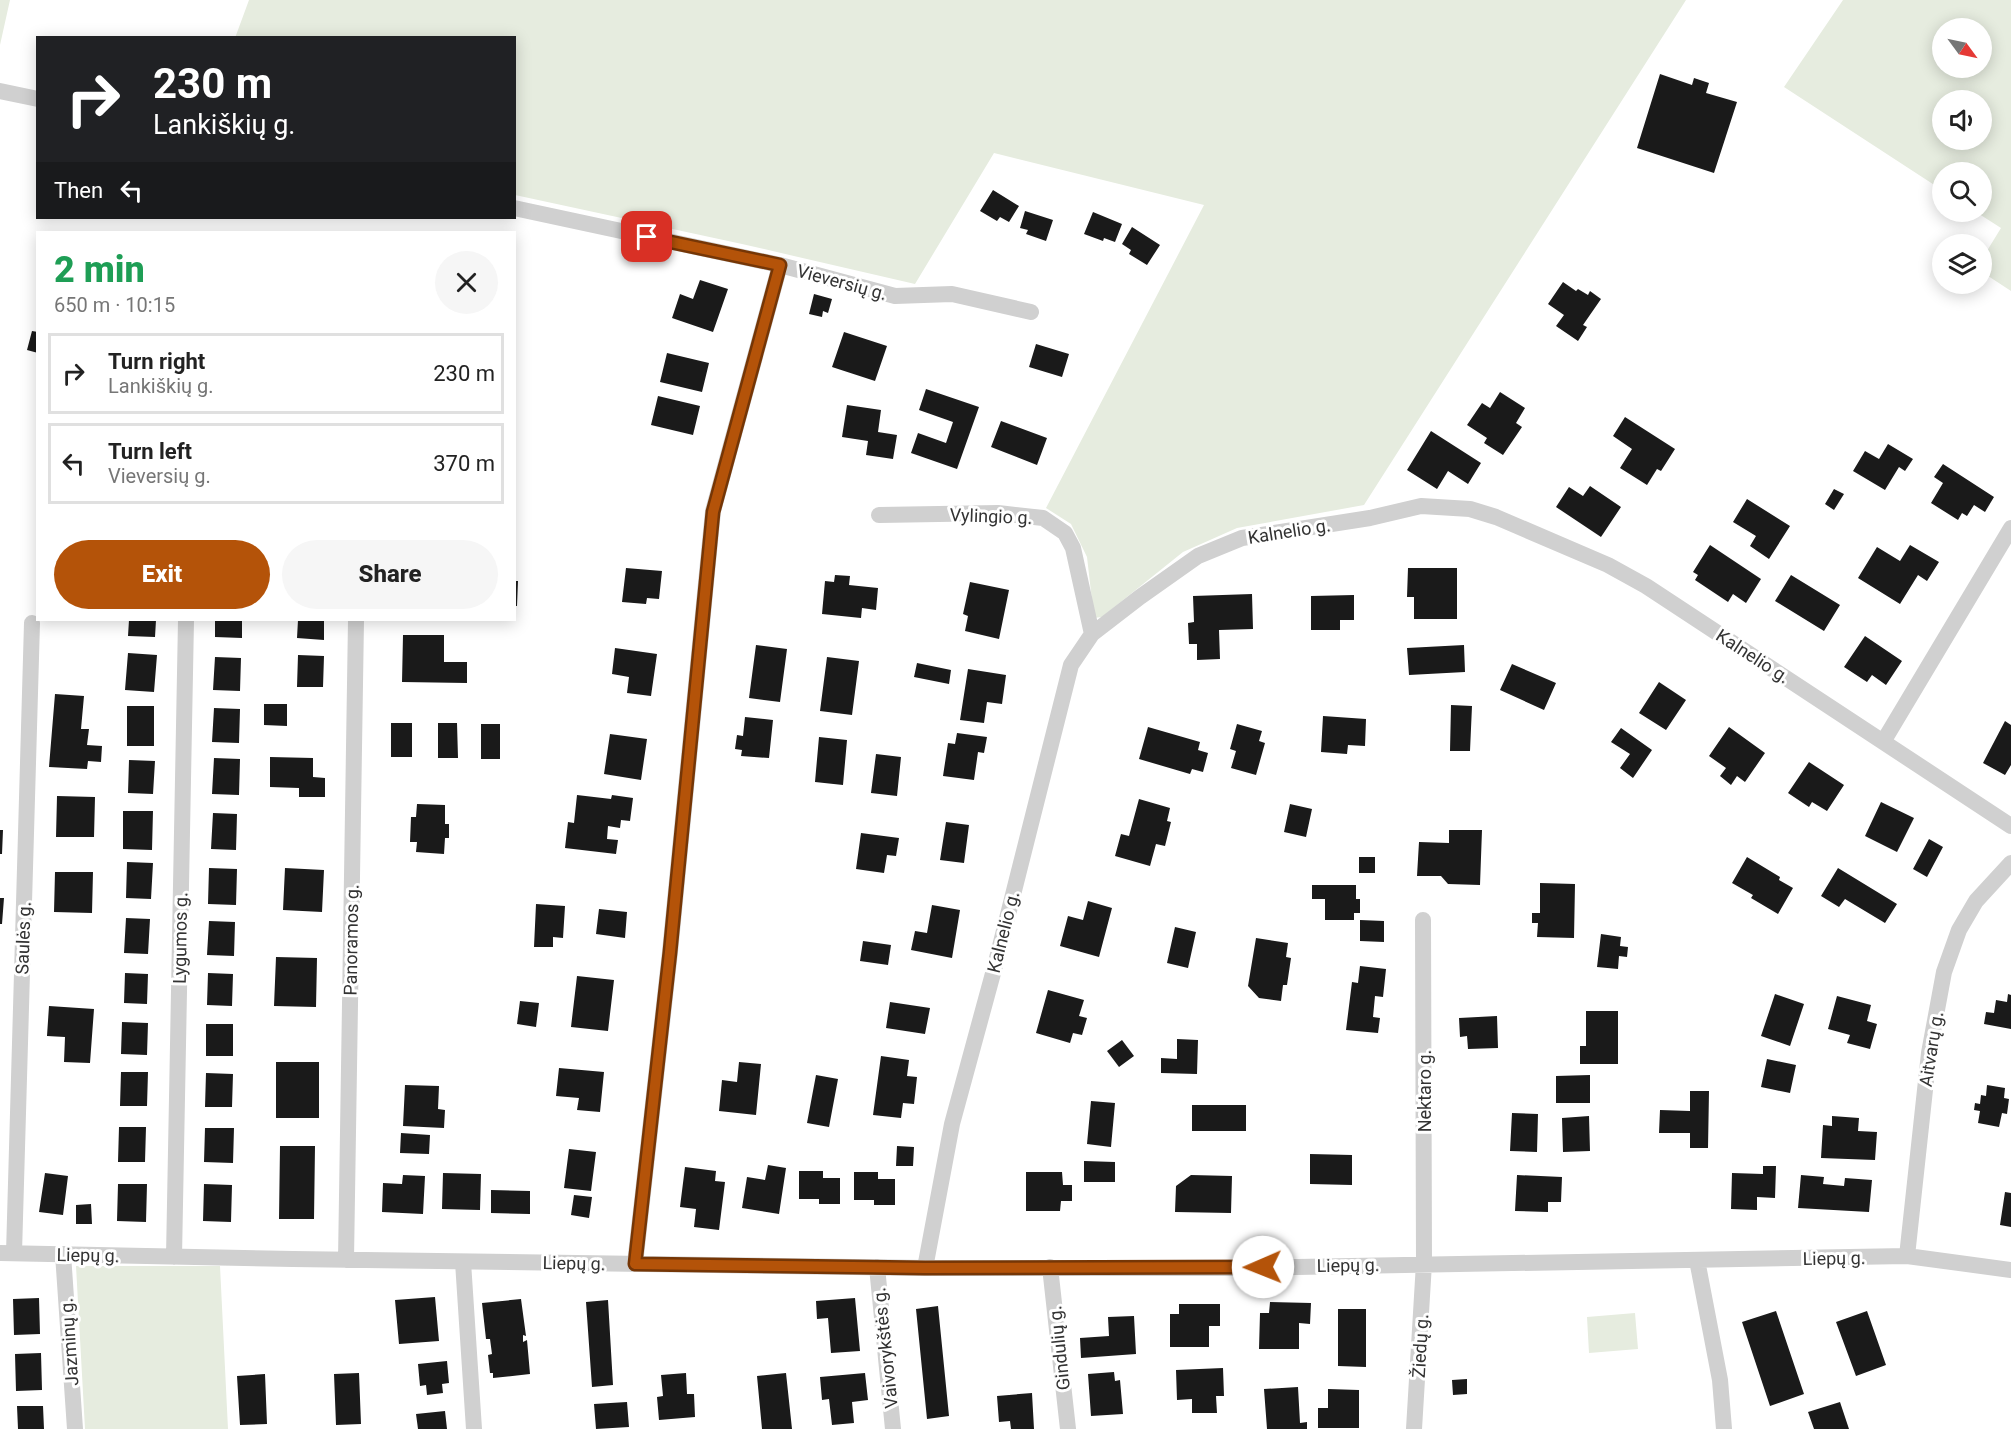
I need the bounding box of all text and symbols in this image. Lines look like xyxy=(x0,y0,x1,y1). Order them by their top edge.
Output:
north arrow xyxy=(1932,18,1992,78)
map controls xyxy=(1932,18,1992,294)
text: 230 m xyxy=(153,59,272,108)
icon: right xyxy=(54,60,132,138)
button: sound xyxy=(1932,90,1992,150)
text: Lankiškių g. xyxy=(153,109,295,141)
button: search xyxy=(1932,162,1992,222)
icon: left xyxy=(115,174,148,207)
text: Then xyxy=(54,178,103,203)
pin xyxy=(621,211,672,262)
icon: arrive xyxy=(630,220,663,253)
button: layers xyxy=(1932,234,1992,294)
text: 2 min xyxy=(54,249,145,291)
button: close xyxy=(435,251,498,314)
street label: Vieversių g. xyxy=(795,260,889,304)
text: 650 m · 10:15 xyxy=(54,293,175,317)
text: Turn right xyxy=(108,349,205,374)
icon: right xyxy=(57,357,90,390)
text: 230 m xyxy=(433,361,495,386)
text: Lankiškių g. xyxy=(108,374,214,398)
text: Turn left xyxy=(108,439,192,464)
icon: left xyxy=(57,447,90,480)
text: 370 m xyxy=(433,451,495,476)
text: Vieversių g. xyxy=(108,464,211,488)
street label: Vylingio g. xyxy=(949,504,1033,528)
street label: Kalnelio g. xyxy=(1246,514,1332,548)
button: Exit xyxy=(54,540,270,609)
button: Share xyxy=(282,540,498,609)
street label: Kalnelio g. xyxy=(1712,625,1794,687)
street label: Panoramos g. xyxy=(340,884,362,996)
street label: Kalnelio g. xyxy=(983,889,1023,975)
street label: Lygumos g. xyxy=(169,892,191,984)
street label: Saulės g. xyxy=(11,901,35,975)
street label: Aitvarų g. xyxy=(1915,1010,1947,1088)
street label: Nektaro g. xyxy=(1414,1050,1435,1132)
position arrow xyxy=(1231,1235,1295,1299)
street label: Liepų g. xyxy=(56,1244,120,1266)
street label: Liepų g. xyxy=(1802,1247,1866,1269)
street label: Liepų g. xyxy=(542,1252,606,1274)
street label: Liepų g. xyxy=(1316,1254,1380,1276)
street label: Vaivorykštės g. xyxy=(868,1287,902,1409)
street label: Jazminų g. xyxy=(55,1297,83,1387)
street label: Gindulių g. xyxy=(1044,1305,1074,1391)
street label: Žiedų g. xyxy=(1408,1313,1432,1379)

